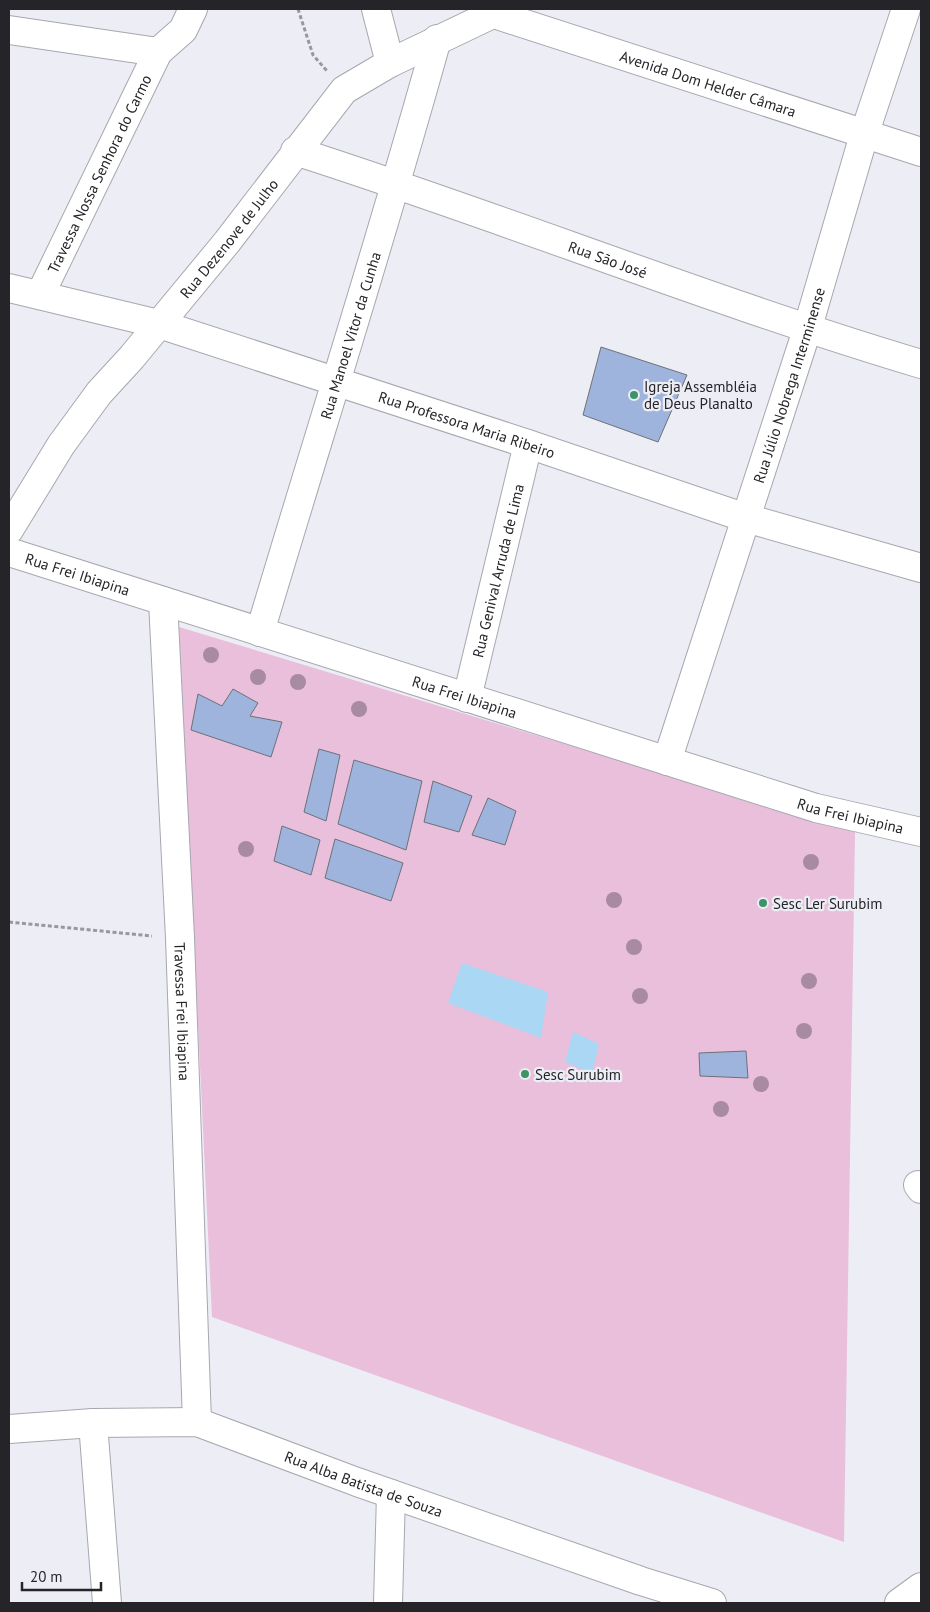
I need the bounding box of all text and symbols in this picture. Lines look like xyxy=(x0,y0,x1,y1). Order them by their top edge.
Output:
street label: Avenida Dom Helder Câmara xyxy=(618,46,799,121)
street label: Travessa Nossa Senhora do Carmo xyxy=(43,71,155,276)
street label: Rua Dezenove de Julho xyxy=(175,175,282,302)
street label: Rua São José xyxy=(566,236,650,282)
street label: Rua Manoel Vitor da Cunha xyxy=(316,249,384,421)
street label: Rua Júlio Nobrega Interminense xyxy=(748,285,828,485)
place label: Igreja Assembléia de Deus Planalto xyxy=(644,377,757,413)
street label: Rua Professora Maria Ribeiro xyxy=(376,387,558,462)
marker: Igreja Assembléia de Deus Planalto xyxy=(628,389,640,401)
street label: Rua Genival Arruda de Lima xyxy=(468,482,528,659)
street label: Rua Frei Ibiapina xyxy=(23,548,132,599)
street label: Rua Frei Ibiapina xyxy=(410,671,519,722)
street label: Rua Frei Ibiapina xyxy=(795,793,906,837)
place label: Sesc Ler Surubim xyxy=(773,894,882,913)
marker: Sesc Ler Surubim xyxy=(757,897,769,909)
street label: Travessa Frei Ibiapina xyxy=(171,942,195,1081)
place label: Sesc Surubim xyxy=(535,1065,621,1084)
marker: Sesc Surubim xyxy=(519,1068,531,1080)
street label: Rua Alba Batista de Souza xyxy=(282,1446,445,1521)
scale bar xyxy=(22,1560,101,1592)
text: 20 m xyxy=(30,1567,63,1586)

